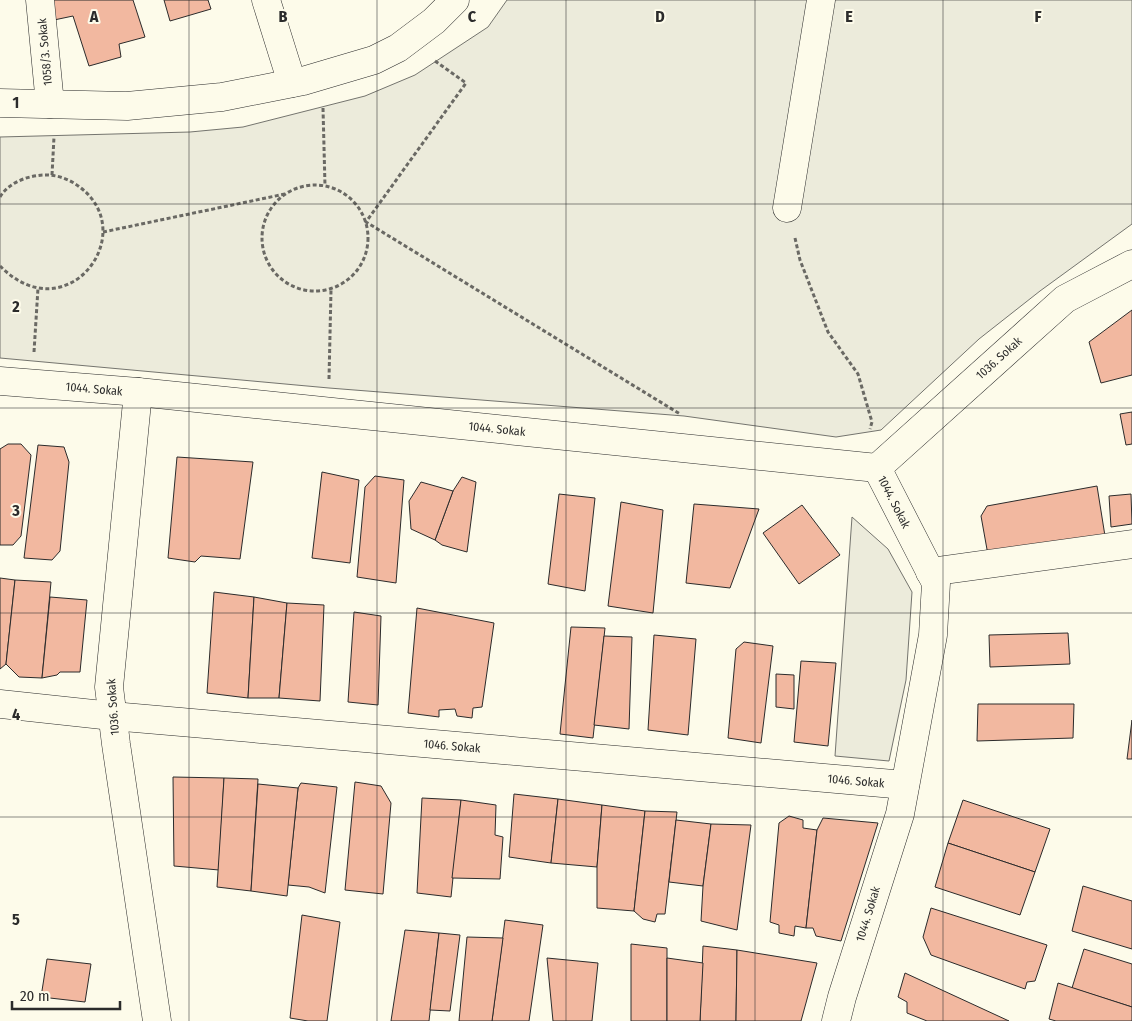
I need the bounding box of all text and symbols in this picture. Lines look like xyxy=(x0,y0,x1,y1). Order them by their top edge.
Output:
text: A xyxy=(89,7,99,26)
text: B xyxy=(279,7,288,26)
text: C xyxy=(468,7,477,26)
text: D xyxy=(655,7,665,26)
text: E xyxy=(845,7,853,26)
text: F xyxy=(1034,7,1042,26)
street label: 1058/3. Sokak xyxy=(35,17,55,86)
text: 1 xyxy=(13,93,19,112)
text: 2 xyxy=(11,297,20,316)
street label: 1036. Sokak xyxy=(973,334,1025,382)
street label: 1044. Sokak xyxy=(65,380,123,398)
street label: 1044. Sokak xyxy=(468,419,527,439)
street label: 1044. Sokak xyxy=(875,473,913,531)
text: 3 xyxy=(11,501,20,520)
street label: 1036. Sokak xyxy=(104,678,122,736)
text: 4 xyxy=(12,705,20,724)
street label: 1046. Sokak xyxy=(423,737,482,756)
street label: 1046. Sokak xyxy=(827,772,886,791)
street label: 1044. Sokak xyxy=(853,884,883,943)
text: 5 xyxy=(12,910,20,929)
scale bar xyxy=(12,978,120,1010)
text: 20 m xyxy=(20,987,50,1005)

